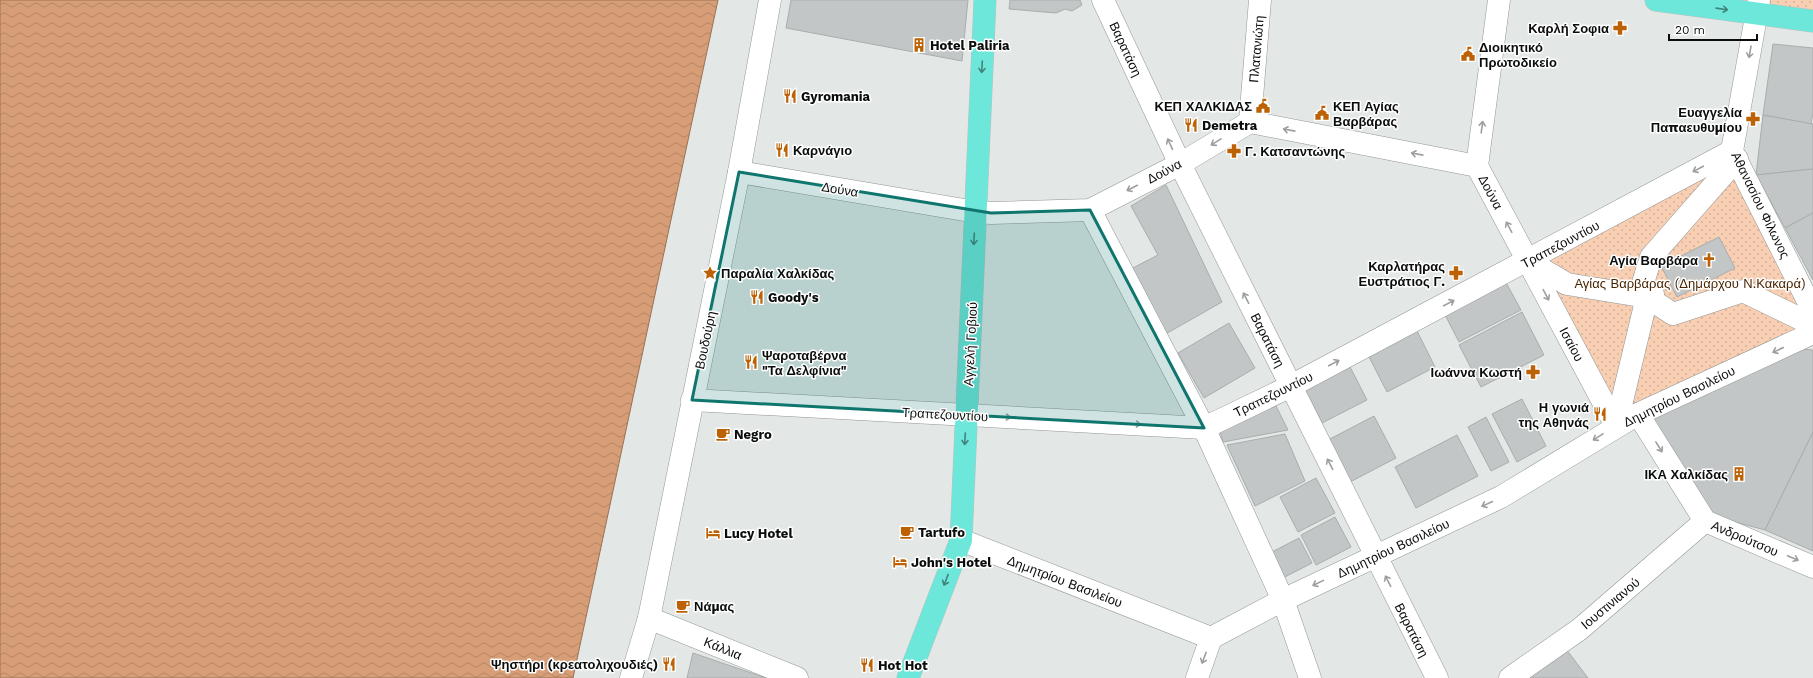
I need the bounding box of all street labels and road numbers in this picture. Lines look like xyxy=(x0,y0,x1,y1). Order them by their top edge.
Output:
street label: Πλατανιώτη xyxy=(1246,15,1267,83)
street label: Βαρατάση xyxy=(1106,19,1145,79)
street label: Αθανασίου Φίλωνος xyxy=(1728,149,1793,261)
street label: Δούνα xyxy=(1144,156,1185,187)
street label: Δούνα xyxy=(1475,172,1506,213)
street label: Δούνα xyxy=(820,179,860,200)
street label: Τραπεζουντίου xyxy=(1519,218,1602,271)
street label: Αγγελή Γοβιού xyxy=(961,301,980,387)
street label: Βουδούρη xyxy=(692,310,719,371)
street label: Βαρατάση xyxy=(1248,311,1288,370)
street label: Ισαίου xyxy=(1556,325,1587,364)
street label: Δημητρίου Βασιλείου xyxy=(1621,363,1737,430)
street label: Τραπεζουντίου xyxy=(1231,369,1315,420)
street label: Τραπεζουντίου xyxy=(901,405,988,424)
street label: Δημητρίου Βασιλείου xyxy=(1335,516,1452,581)
street label: Ανδρούτσου xyxy=(1709,518,1781,559)
street label: Δημητρίου Βασιλείου xyxy=(1005,553,1124,610)
street label: Ιουστινιανού xyxy=(1578,575,1643,632)
street label: Βαρατάση xyxy=(1392,601,1432,660)
street label: Κάλλια xyxy=(702,634,744,663)

